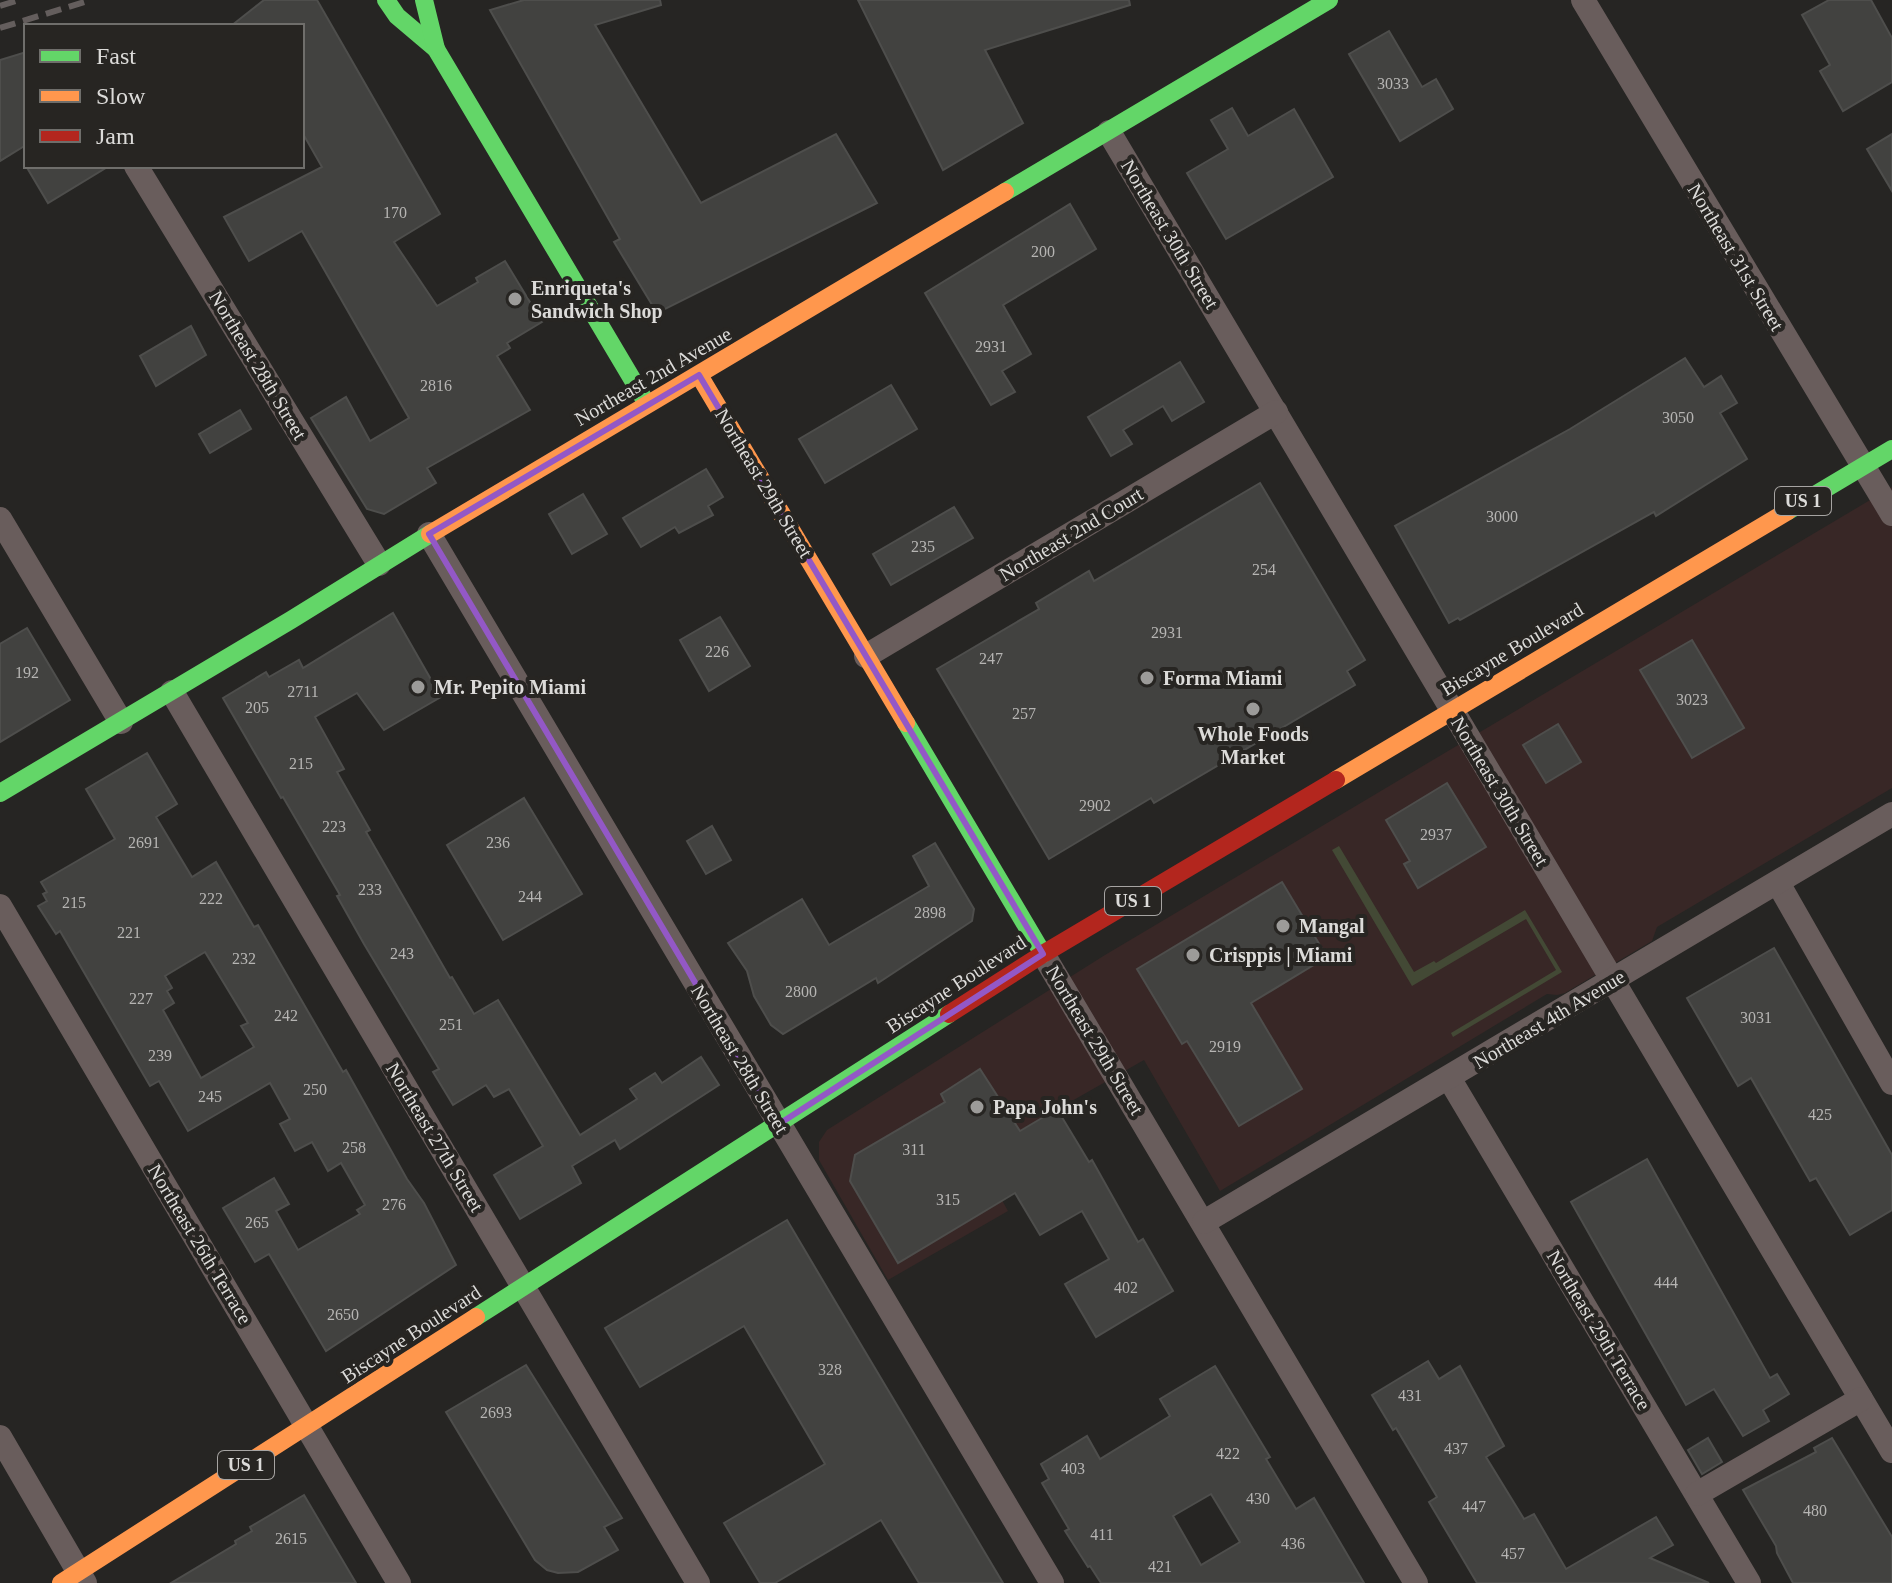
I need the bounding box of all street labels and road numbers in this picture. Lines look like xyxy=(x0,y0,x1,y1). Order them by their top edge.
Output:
street label: Northeast 30th Street xyxy=(1117,155,1223,313)
street label: Northeast 31st Street xyxy=(1683,179,1789,335)
street label: Northeast 28th Street xyxy=(205,286,311,444)
street label: Northeast 2nd Avenue xyxy=(571,322,735,430)
street label: Northeast 29th Street xyxy=(711,404,817,562)
street label: Northeast 2nd Court xyxy=(995,482,1147,585)
road number: US 1 xyxy=(1775,487,1831,515)
street label: Biscayne Boulevard xyxy=(1437,598,1587,701)
street label: Northeast 30th Street xyxy=(1447,712,1553,870)
road number: US 1 xyxy=(1105,887,1161,915)
street label: Biscayne Boulevard xyxy=(882,931,1030,1038)
street label: Northeast 29th Street xyxy=(1042,961,1148,1119)
street label: Northeast 4th Avenue xyxy=(1469,965,1629,1073)
street label: Northeast 28th Street xyxy=(687,980,793,1138)
street label: Northeast 27th Street xyxy=(382,1058,488,1216)
street label: Northeast 26th Terrace xyxy=(144,1160,257,1328)
street label: Northeast 29th Terrace xyxy=(1543,1246,1656,1414)
street label: Biscayne Boulevard xyxy=(337,1281,485,1388)
road number: US 1 xyxy=(218,1451,274,1479)

